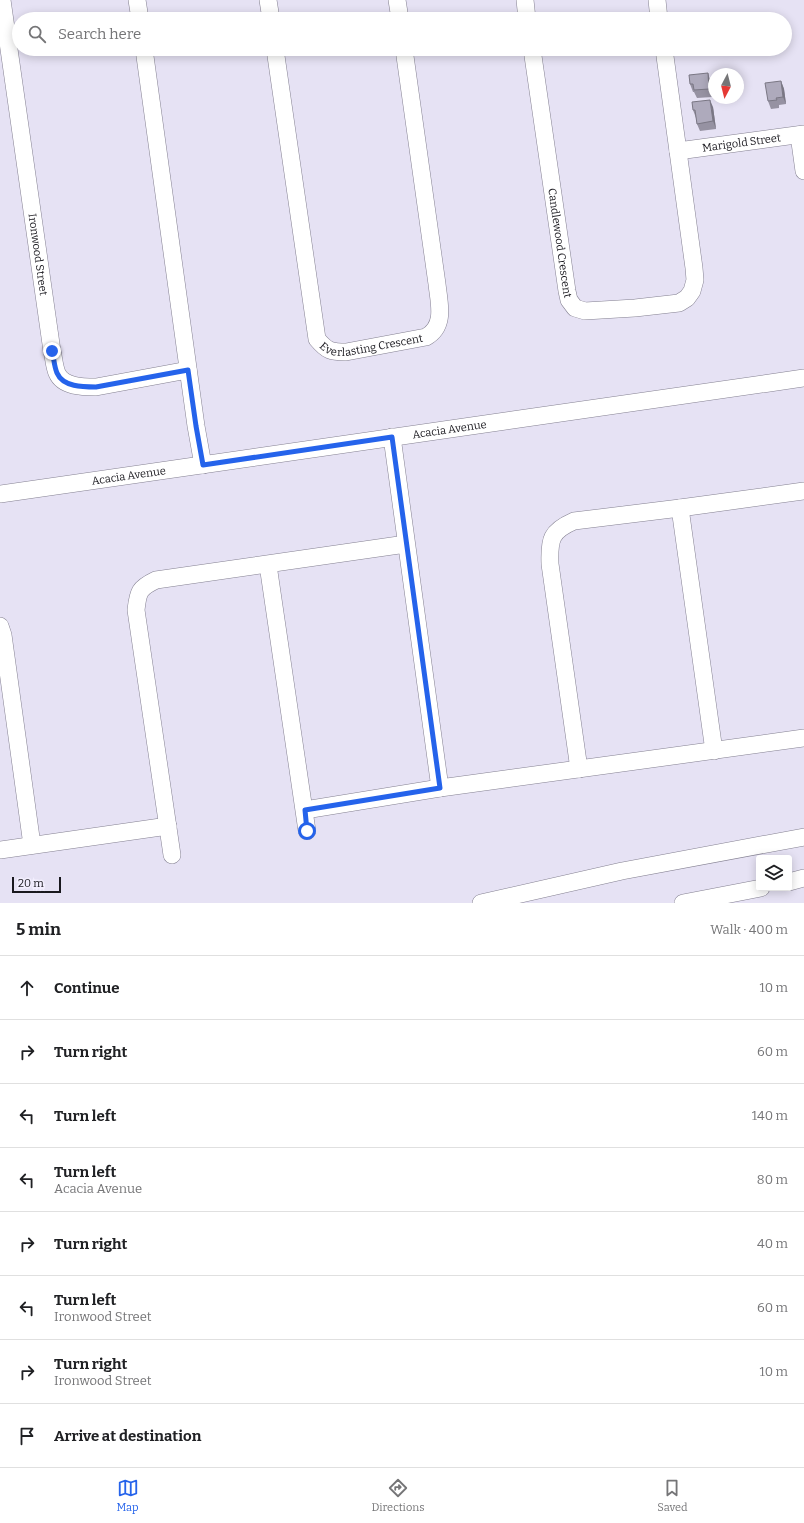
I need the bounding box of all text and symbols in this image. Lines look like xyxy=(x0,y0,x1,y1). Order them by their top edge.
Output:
search box xyxy=(12,12,792,56)
icon: search xyxy=(26,23,48,45)
text: Search here xyxy=(58,25,141,43)
north arrow xyxy=(708,68,744,104)
street label: Marigold Street xyxy=(701,131,781,154)
street label: Candlewood Crescent xyxy=(546,187,575,299)
street label: Ironwood Street xyxy=(26,213,51,296)
street label: Everlasting Crescent xyxy=(317,331,424,359)
route end xyxy=(43,342,61,360)
street label: Acacia Avenue xyxy=(411,417,487,441)
street label: Acacia Avenue xyxy=(91,464,167,487)
route start xyxy=(298,822,316,840)
map controls xyxy=(756,855,792,891)
button: layers xyxy=(756,855,792,891)
scale bar xyxy=(12,875,61,894)
text: 20 m xyxy=(18,877,44,890)
text: 5 min xyxy=(16,919,61,940)
text: Walk · 400 m xyxy=(710,922,788,937)
icon: ahead xyxy=(16,977,38,999)
text: Continue xyxy=(54,979,120,997)
text: 10 m xyxy=(759,980,788,995)
icon: right xyxy=(16,1041,38,1063)
text: Turn right xyxy=(54,1043,127,1061)
text: 60 m xyxy=(757,1044,788,1059)
icon: left xyxy=(16,1105,38,1127)
text: Turn left xyxy=(54,1107,116,1125)
text: 140 m xyxy=(752,1108,788,1123)
text: Turn left xyxy=(54,1163,116,1181)
icon: left xyxy=(16,1169,38,1191)
text: 80 m xyxy=(757,1172,788,1187)
text: Acacia Avenue xyxy=(54,1181,142,1196)
icon: right xyxy=(16,1233,38,1255)
text: Turn right xyxy=(54,1235,127,1253)
text: 40 m xyxy=(757,1236,788,1251)
text: Turn left xyxy=(54,1291,116,1309)
icon: left xyxy=(16,1297,38,1319)
text: 60 m xyxy=(757,1300,788,1315)
text: Ironwood Street xyxy=(54,1309,152,1324)
text: Turn right xyxy=(54,1355,127,1373)
icon: right xyxy=(16,1361,38,1383)
text: 10 m xyxy=(759,1364,788,1379)
text: Ironwood Street xyxy=(54,1373,152,1388)
icon: arrive xyxy=(16,1425,38,1447)
text: Arrive at destination xyxy=(54,1427,201,1445)
tab: Map xyxy=(116,1477,139,1514)
tab: Directions xyxy=(372,1477,424,1514)
tab: Saved xyxy=(657,1477,688,1514)

